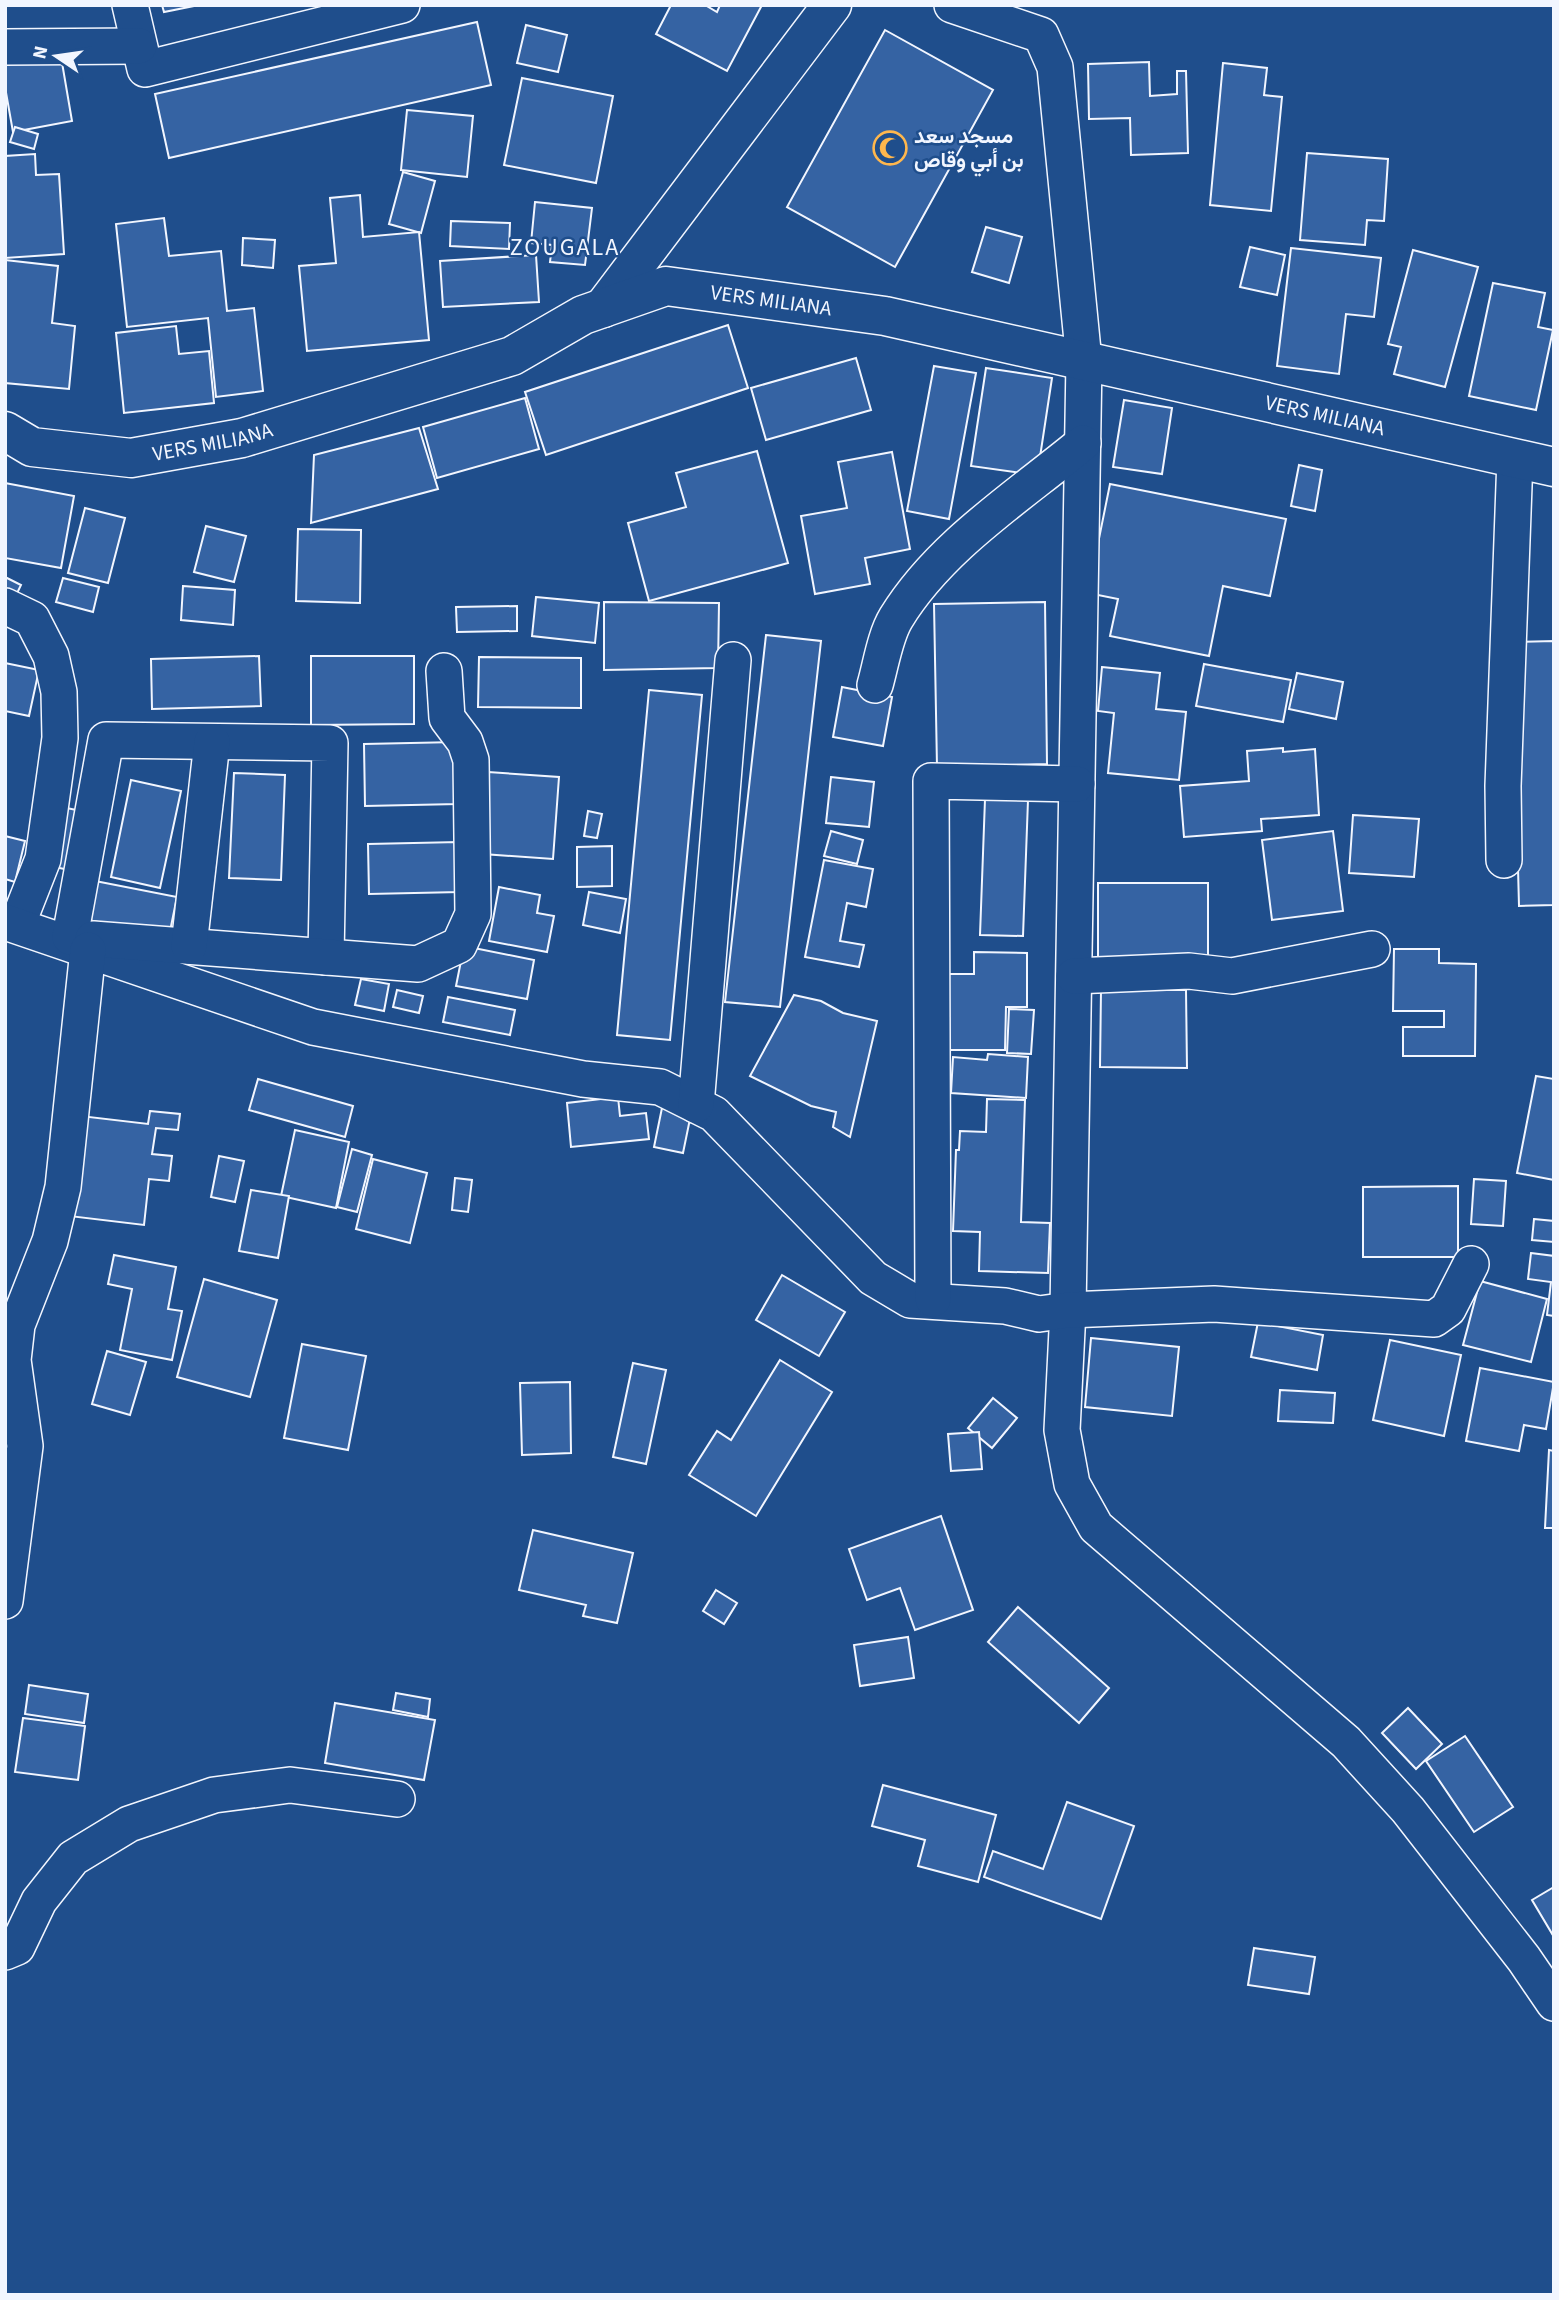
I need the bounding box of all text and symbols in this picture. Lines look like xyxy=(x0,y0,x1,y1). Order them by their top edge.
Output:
north arrow xyxy=(21,21,91,91)
text: N xyxy=(26,43,55,62)
place label: مسجد سعد بن أبي وقاص xyxy=(914,121,1024,177)
mosque icon: مسجد سعد بن أبي وقاص xyxy=(871,129,909,167)
district label: ZOUGALA xyxy=(510,230,620,265)
street label: VERS MILIANA xyxy=(709,277,834,324)
street label: VERS MILIANA xyxy=(1262,387,1388,444)
street label: VERS MILIANA xyxy=(150,414,277,469)

